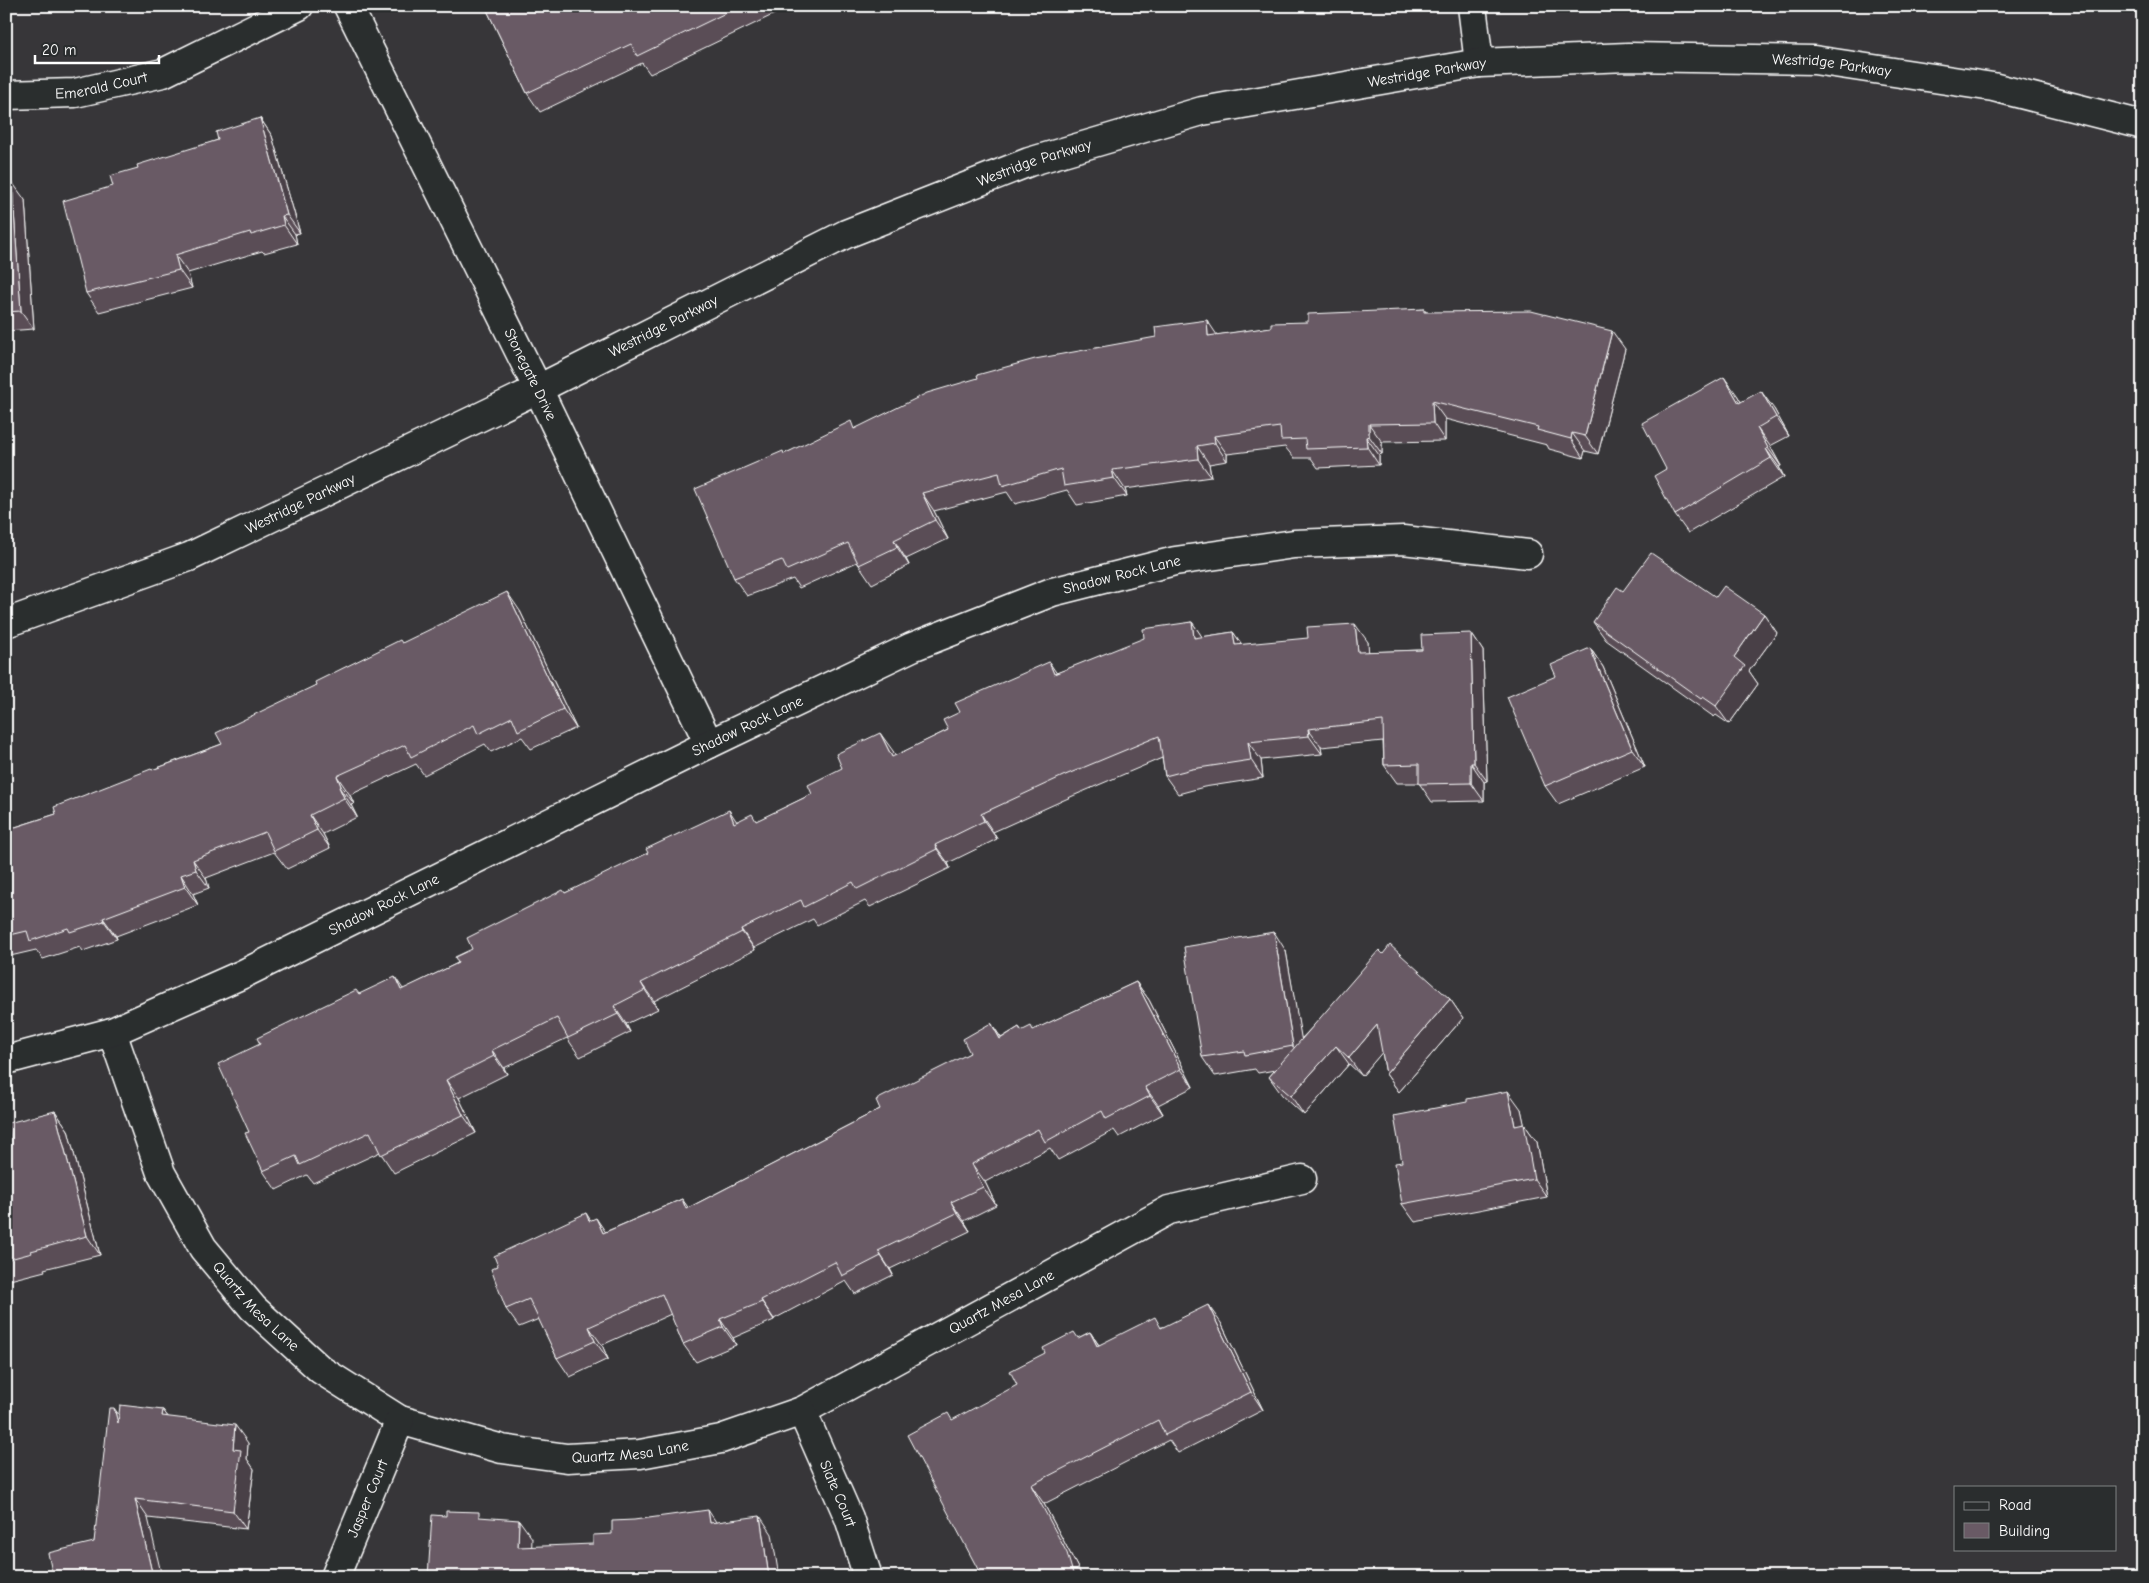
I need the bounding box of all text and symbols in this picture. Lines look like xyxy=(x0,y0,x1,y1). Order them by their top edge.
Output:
scale bar xyxy=(35,32,159,64)
text: 20 m xyxy=(42,41,76,59)
street label: Westridge Parkway xyxy=(1772,50,1893,81)
street label: Westridge Parkway xyxy=(1366,54,1487,91)
street label: Emerald Court xyxy=(55,68,150,103)
street label: Westridge Parkway xyxy=(974,135,1094,191)
street label: Westridge Parkway xyxy=(606,291,721,361)
street label: Stonegate Drive xyxy=(500,325,561,424)
street label: Westridge Parkway xyxy=(242,469,358,538)
street label: Shadow Rock Lane xyxy=(1061,551,1182,598)
street label: Shadow Rock Lane xyxy=(689,691,806,760)
street label: Shadow Rock Lane xyxy=(326,869,442,939)
street label: Quartz Mesa Lane xyxy=(209,1258,303,1355)
street label: Quartz Mesa Lane xyxy=(945,1265,1058,1338)
street label: Quartz Mesa Lane xyxy=(571,1436,691,1467)
street label: Jasper Court xyxy=(343,1456,392,1540)
street label: Slate Court xyxy=(816,1457,860,1530)
legend xyxy=(1954,1486,2116,1550)
text: Road xyxy=(1999,1496,2031,1514)
text: Building xyxy=(1999,1522,2050,1540)

